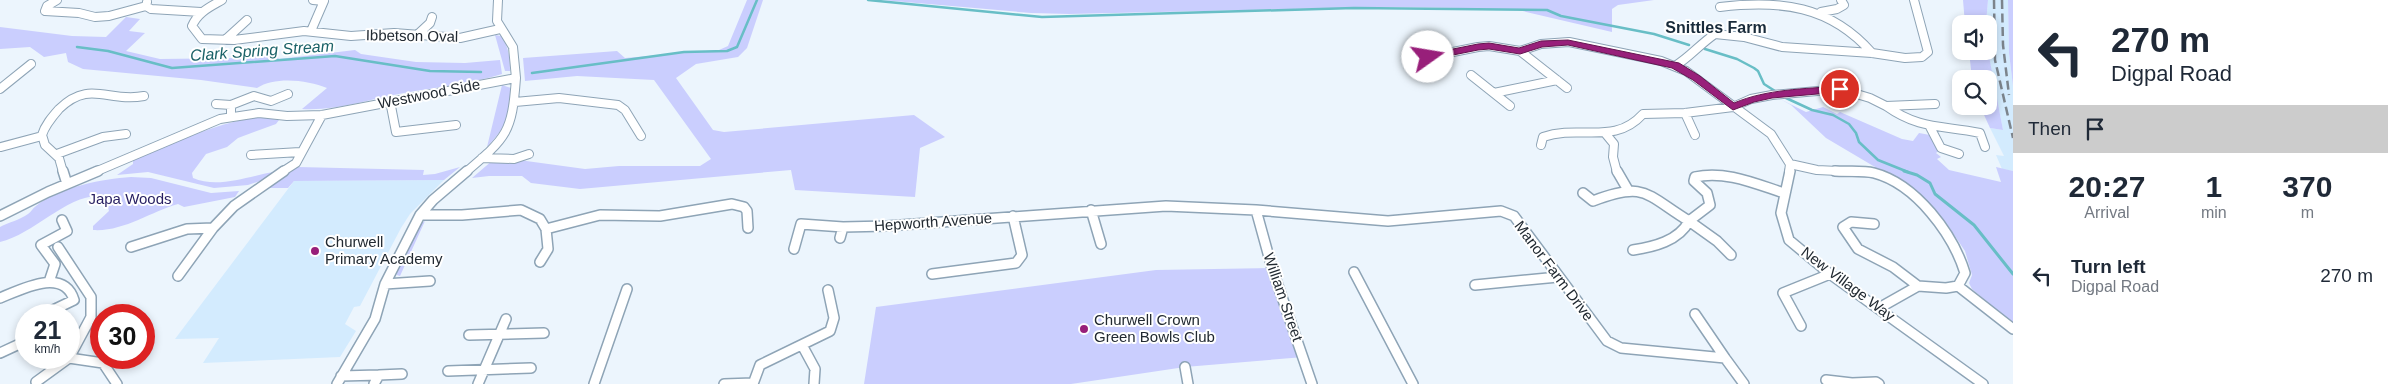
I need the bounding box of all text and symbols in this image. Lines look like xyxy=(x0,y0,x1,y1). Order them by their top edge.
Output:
map controls xyxy=(1952,15,1997,115)
button: sound xyxy=(1952,15,1997,60)
district label: Snittles Farm xyxy=(1665,19,1767,36)
icon: left xyxy=(2028,20,2093,85)
text: 270 m xyxy=(2111,20,2210,59)
street label: Ibbetson Oval xyxy=(366,26,458,45)
position arrow xyxy=(1401,30,1453,82)
water label: Clark Spring Stream xyxy=(190,37,334,64)
text: Digpal Road xyxy=(2111,61,2232,86)
pin xyxy=(1819,68,1861,110)
button: search xyxy=(1952,70,1997,115)
street label: Westwood Side xyxy=(376,75,482,112)
icon: arrive xyxy=(1826,75,1854,103)
icon: arrive xyxy=(2081,115,2109,143)
text: Then xyxy=(2028,118,2071,139)
text: 20:27 xyxy=(2069,170,2145,203)
text: 1 xyxy=(2205,170,2222,203)
text: 370 xyxy=(2282,170,2332,203)
park label: Japa Woods xyxy=(88,190,172,207)
text: Arrival xyxy=(2084,204,2130,221)
text: min xyxy=(2201,204,2227,221)
text: m xyxy=(2301,204,2314,221)
street label: Hepworth Avenue xyxy=(873,209,992,234)
street label: Manor Farm Drive xyxy=(1511,217,1598,324)
place label: Churwell Primary Academy xyxy=(325,233,443,267)
street label: New Village Way xyxy=(1798,243,1899,325)
marker: Churwell Primary Academy xyxy=(309,245,321,257)
street label: William Street xyxy=(1260,250,1307,344)
text: Turn left xyxy=(2071,256,2146,277)
icon: left xyxy=(2028,262,2056,290)
text: 270 m xyxy=(2320,265,2373,286)
text: Digpal Road xyxy=(2071,278,2159,295)
speed limit sign: 30 xyxy=(90,304,155,369)
place label: Churwell Crown Green Bowls Club xyxy=(1094,311,1215,345)
text: 21 xyxy=(34,316,61,344)
marker: Churwell Crown Green Bowls Club xyxy=(1078,323,1090,335)
text: km/h xyxy=(34,342,61,356)

